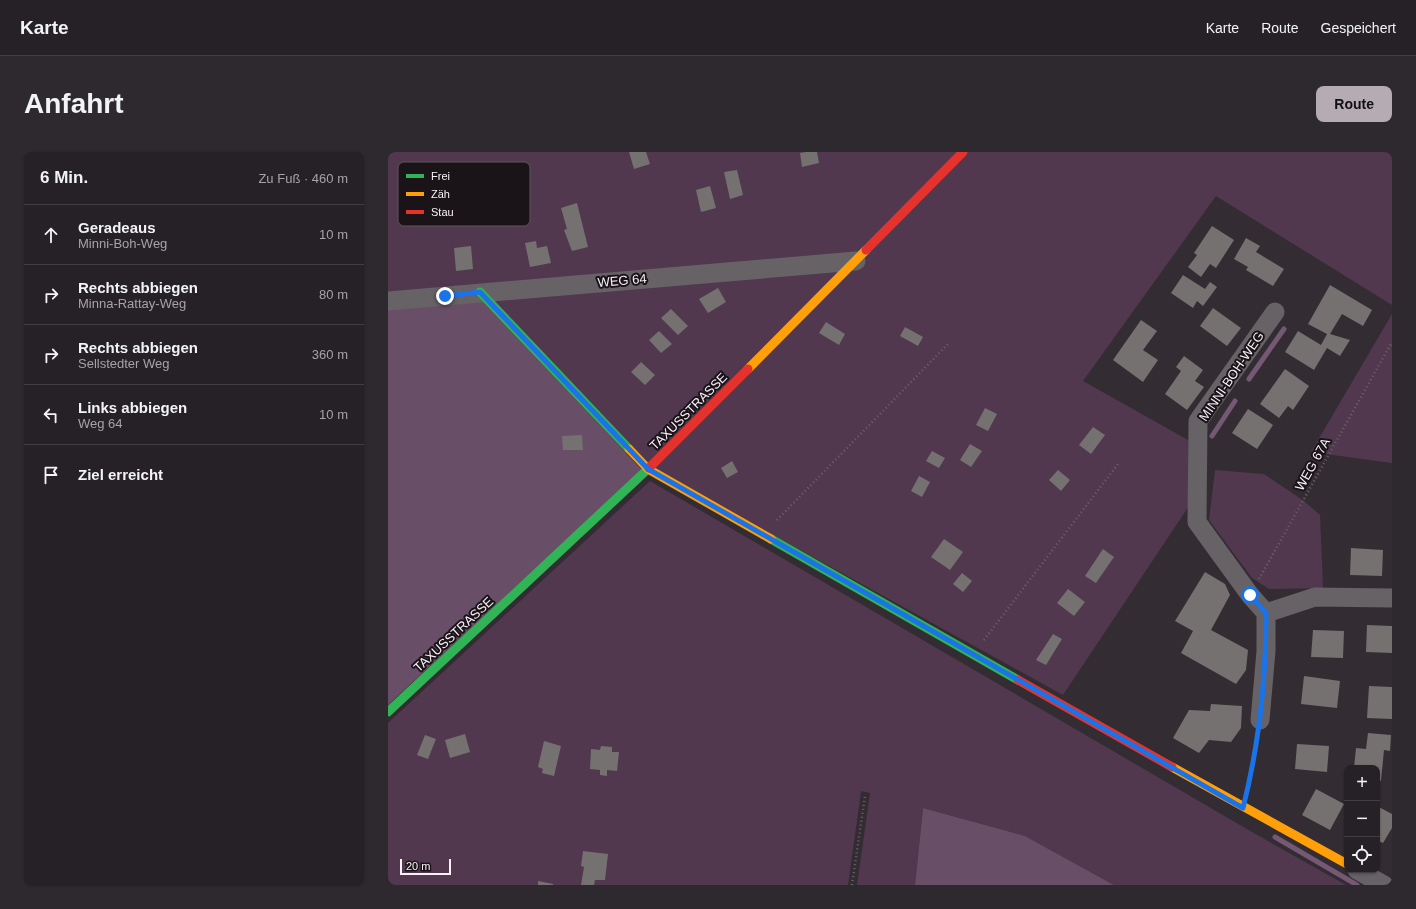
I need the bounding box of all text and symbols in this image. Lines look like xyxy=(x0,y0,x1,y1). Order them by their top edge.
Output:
text: Karte xyxy=(20,17,69,38)
text: Karte xyxy=(1206,20,1239,36)
text: Route xyxy=(1261,20,1299,36)
text: Gespeichert xyxy=(1321,20,1396,36)
button: Route xyxy=(1316,86,1392,122)
text: Anfahrt xyxy=(24,88,124,119)
legend xyxy=(398,162,530,226)
text: 6 Min. xyxy=(40,168,88,187)
text: Frei xyxy=(431,170,450,182)
text: Zu Fuß · 460 m xyxy=(258,171,348,186)
text: Zäh xyxy=(431,188,450,200)
text: Stau xyxy=(431,206,454,218)
text: Geradeaus xyxy=(78,219,156,236)
icon: ahead xyxy=(40,224,62,246)
text: 10 m xyxy=(319,227,348,242)
text: Minni-Boh-Weg xyxy=(78,236,167,251)
street label: WEG 64 xyxy=(597,271,647,290)
text: Rechts abbiegen xyxy=(78,279,198,296)
icon: right xyxy=(40,284,62,306)
text: 80 m xyxy=(319,287,348,302)
route end xyxy=(436,287,454,305)
text: Minna-Rattay-Weg xyxy=(78,296,186,311)
street label: MINNI-BOH-WEG xyxy=(1196,329,1267,424)
text: Rechts abbiegen xyxy=(78,339,198,356)
icon: right xyxy=(40,344,62,366)
text: 360 m xyxy=(312,347,348,362)
text: Sellstedter Weg xyxy=(78,356,170,371)
street label: TAXUSSTRASSE xyxy=(647,369,730,453)
text: Links abbiegen xyxy=(78,399,187,416)
icon: left xyxy=(40,404,62,426)
text: 10 m xyxy=(319,407,348,422)
text: Weg 64 xyxy=(78,416,123,431)
street label: WEG 67A xyxy=(1292,435,1333,493)
icon: arrive xyxy=(40,464,62,486)
text: Ziel erreicht xyxy=(78,466,163,483)
route start xyxy=(1241,586,1259,604)
street label: TAXUSSTRASSE xyxy=(411,594,496,675)
map controls xyxy=(1344,765,1380,873)
button: + xyxy=(1344,765,1380,801)
button: − xyxy=(1344,801,1380,837)
button: locate xyxy=(1344,837,1380,873)
scale bar xyxy=(400,857,451,876)
text: 20 m xyxy=(406,860,430,872)

